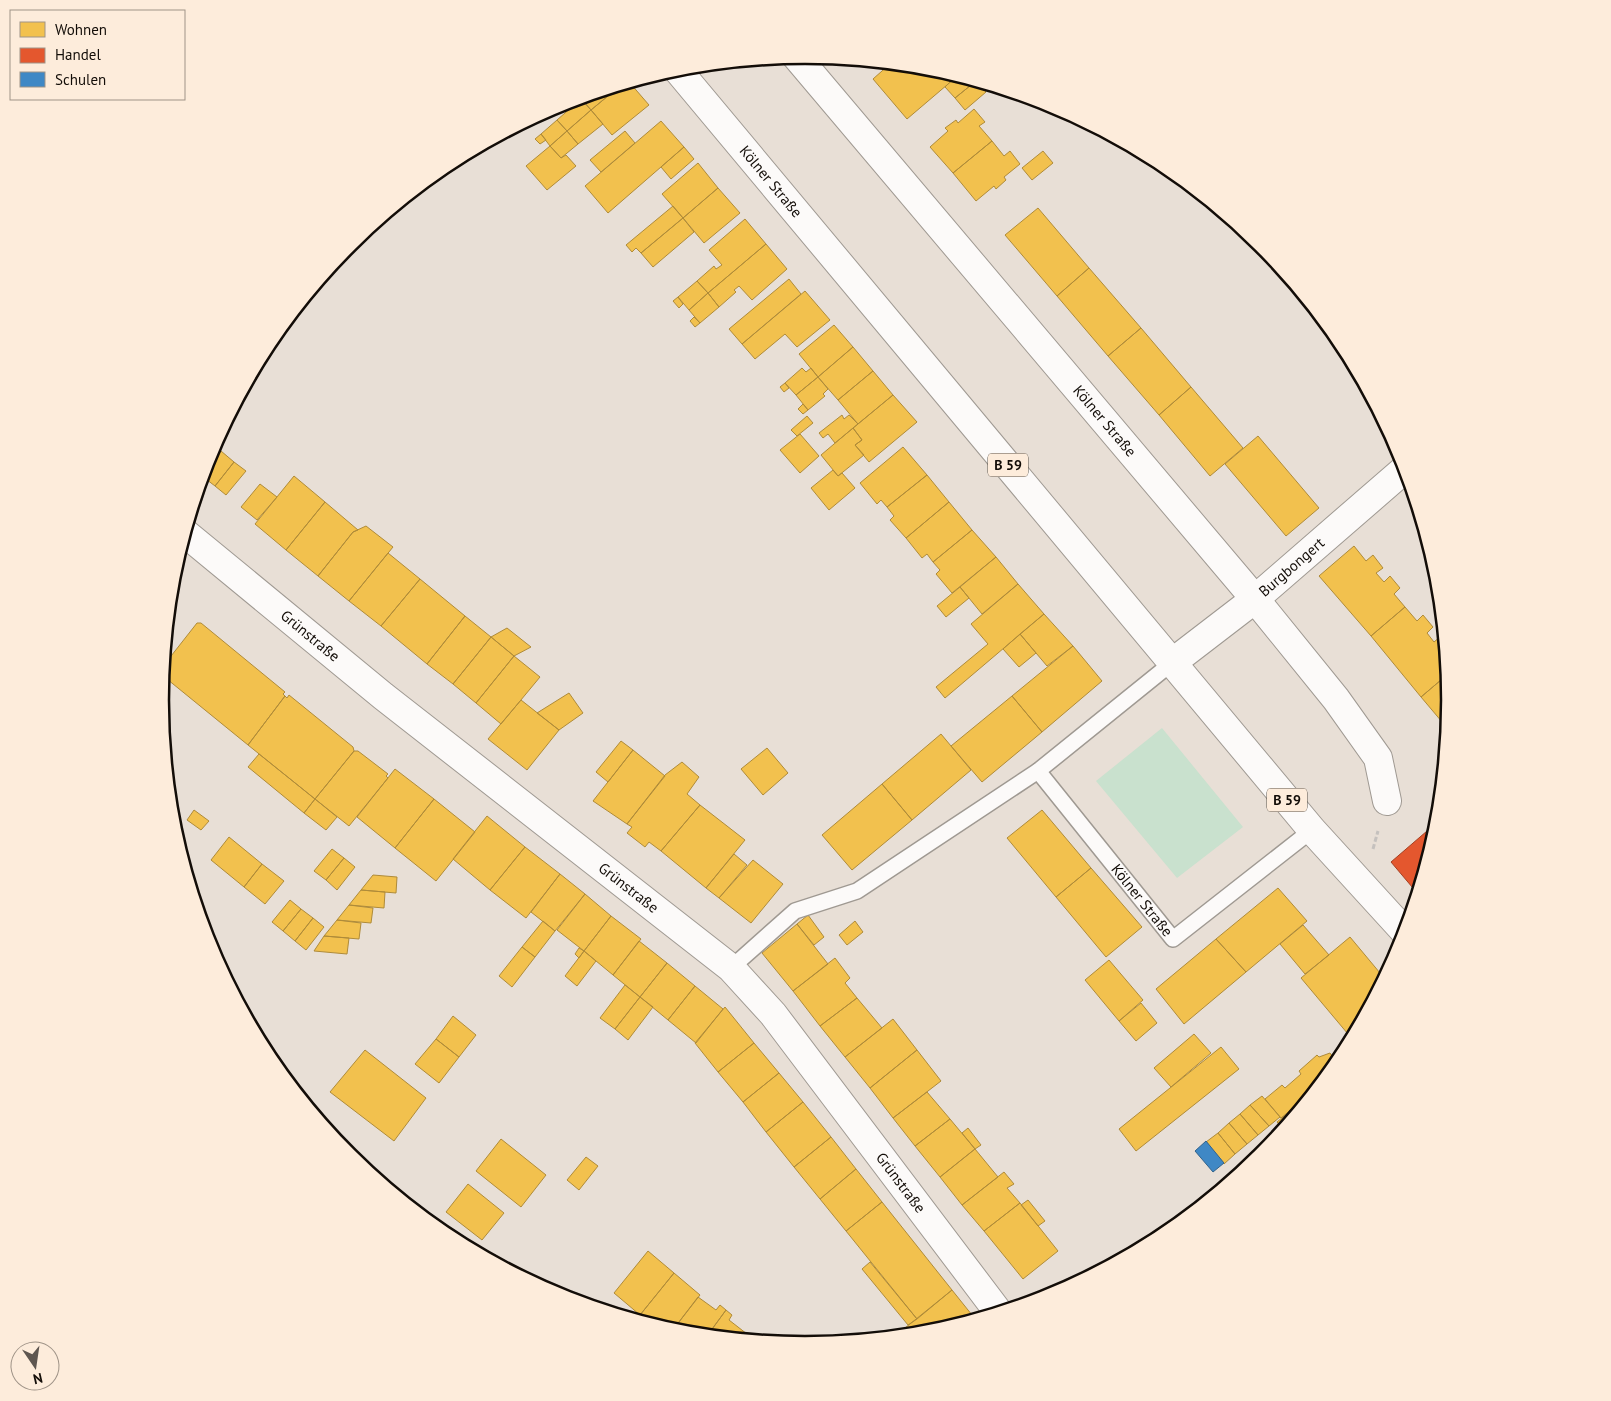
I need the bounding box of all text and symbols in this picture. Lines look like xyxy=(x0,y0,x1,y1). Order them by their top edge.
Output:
legend xyxy=(10,10,185,100)
text: Wohnen xyxy=(55,20,107,39)
text: Handel xyxy=(55,45,101,64)
text: Schulen xyxy=(55,70,106,89)
street label: Kölner Straße xyxy=(736,141,807,221)
street label: Kölner Straße xyxy=(1069,381,1141,460)
road number: B 59 xyxy=(988,454,1028,476)
street label: Burgbongert xyxy=(1255,533,1328,600)
street label: Grünstraße xyxy=(277,606,344,666)
road number: B 59 xyxy=(1267,788,1307,812)
street label: Grünstraße xyxy=(595,858,663,917)
street label: Kölner Straße xyxy=(1107,860,1177,940)
street label: Grünstraße xyxy=(872,1148,930,1217)
north arrow xyxy=(10,1341,60,1391)
text: N xyxy=(31,1369,44,1388)

